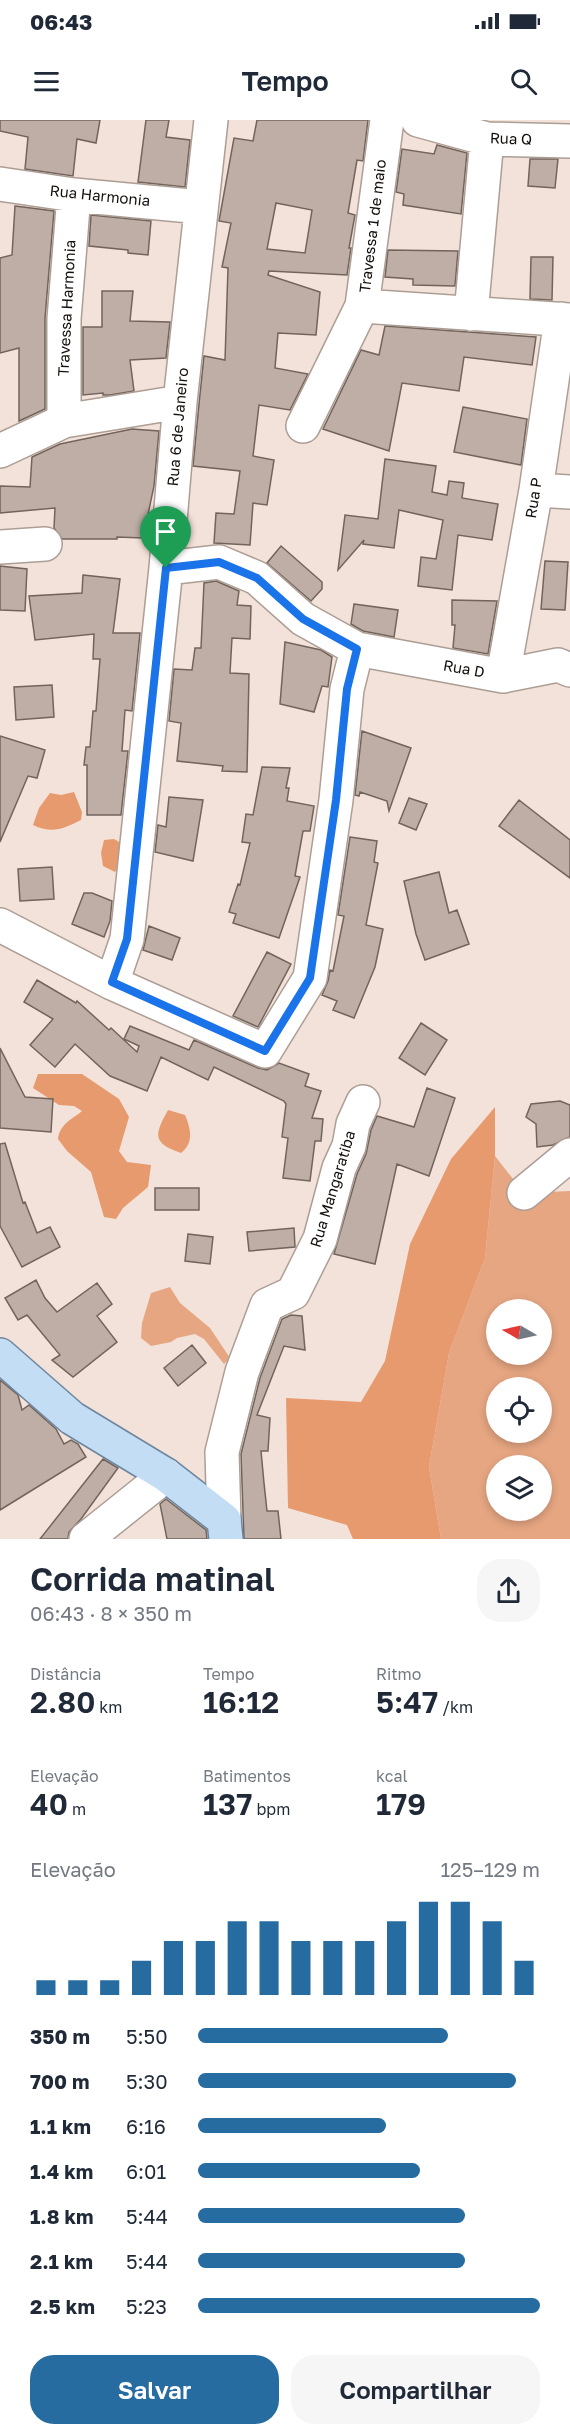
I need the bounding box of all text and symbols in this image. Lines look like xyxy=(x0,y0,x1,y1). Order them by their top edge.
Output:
text: 06:43 xyxy=(30,8,92,35)
icon: menu xyxy=(30,65,63,98)
text: Tempo xyxy=(241,65,329,97)
icon: search xyxy=(507,65,540,98)
street label: Rua Q xyxy=(490,128,532,148)
street label: Travessa 1 de maio xyxy=(355,158,389,294)
street label: Rua Harmonia xyxy=(49,181,151,209)
street label: Travessa Harmonia xyxy=(53,239,79,377)
street label: Rua 6 de Janeiro xyxy=(163,367,191,487)
street label: Rua P xyxy=(521,476,545,520)
pin xyxy=(140,506,191,568)
icon: arrive xyxy=(149,515,182,548)
street label: Rua D xyxy=(442,656,486,680)
street label: Rua Mangaratiba xyxy=(306,1128,358,1249)
north arrow xyxy=(486,1299,552,1365)
map controls xyxy=(486,1299,552,1521)
button: locate xyxy=(486,1377,552,1443)
button: layers xyxy=(486,1455,552,1521)
text: Corrida matinal xyxy=(30,1559,275,1598)
button: share xyxy=(477,1559,540,1622)
text: 06:43 · 8 × 350 m xyxy=(30,1601,192,1625)
text: Distância xyxy=(30,1664,101,1684)
text: Tempo xyxy=(203,1664,254,1684)
text: Ritmo xyxy=(376,1664,421,1684)
text: 2.80 xyxy=(30,1684,95,1720)
text: 16:12 xyxy=(203,1684,279,1720)
text: 5:47 xyxy=(376,1684,438,1720)
text: km xyxy=(95,1697,123,1717)
text: /km xyxy=(438,1697,473,1717)
text: Elevação xyxy=(30,1766,99,1786)
text: Batimentos xyxy=(203,1766,291,1786)
text: kcal xyxy=(376,1766,408,1786)
text: 40 xyxy=(30,1786,68,1822)
text: 137 xyxy=(203,1786,252,1822)
text: 179 xyxy=(376,1786,426,1822)
text: m xyxy=(68,1799,86,1819)
text: bpm xyxy=(252,1799,290,1819)
text: Elevação xyxy=(30,1857,116,1881)
text: 125–129 m xyxy=(440,1857,540,1881)
text: 350 m xyxy=(30,2024,90,2048)
text: 5:50 xyxy=(126,2024,168,2048)
text: 700 m xyxy=(30,2069,89,2093)
text: 5:30 xyxy=(126,2069,168,2093)
text: 1.1 km xyxy=(30,2114,91,2138)
text: 6:16 xyxy=(126,2114,166,2138)
text: 1.4 km xyxy=(30,2159,93,2183)
text: 6:01 xyxy=(126,2159,166,2183)
text: 1.8 km xyxy=(30,2204,94,2228)
text: 5:44 xyxy=(126,2204,168,2228)
text: 2.1 km xyxy=(30,2249,93,2273)
text: 5:44 xyxy=(126,2249,168,2273)
text: 2.5 km xyxy=(30,2294,95,2318)
text: 5:23 xyxy=(126,2294,167,2318)
button: Salvar xyxy=(30,2355,279,2424)
button: Compartilhar xyxy=(291,2355,540,2424)

